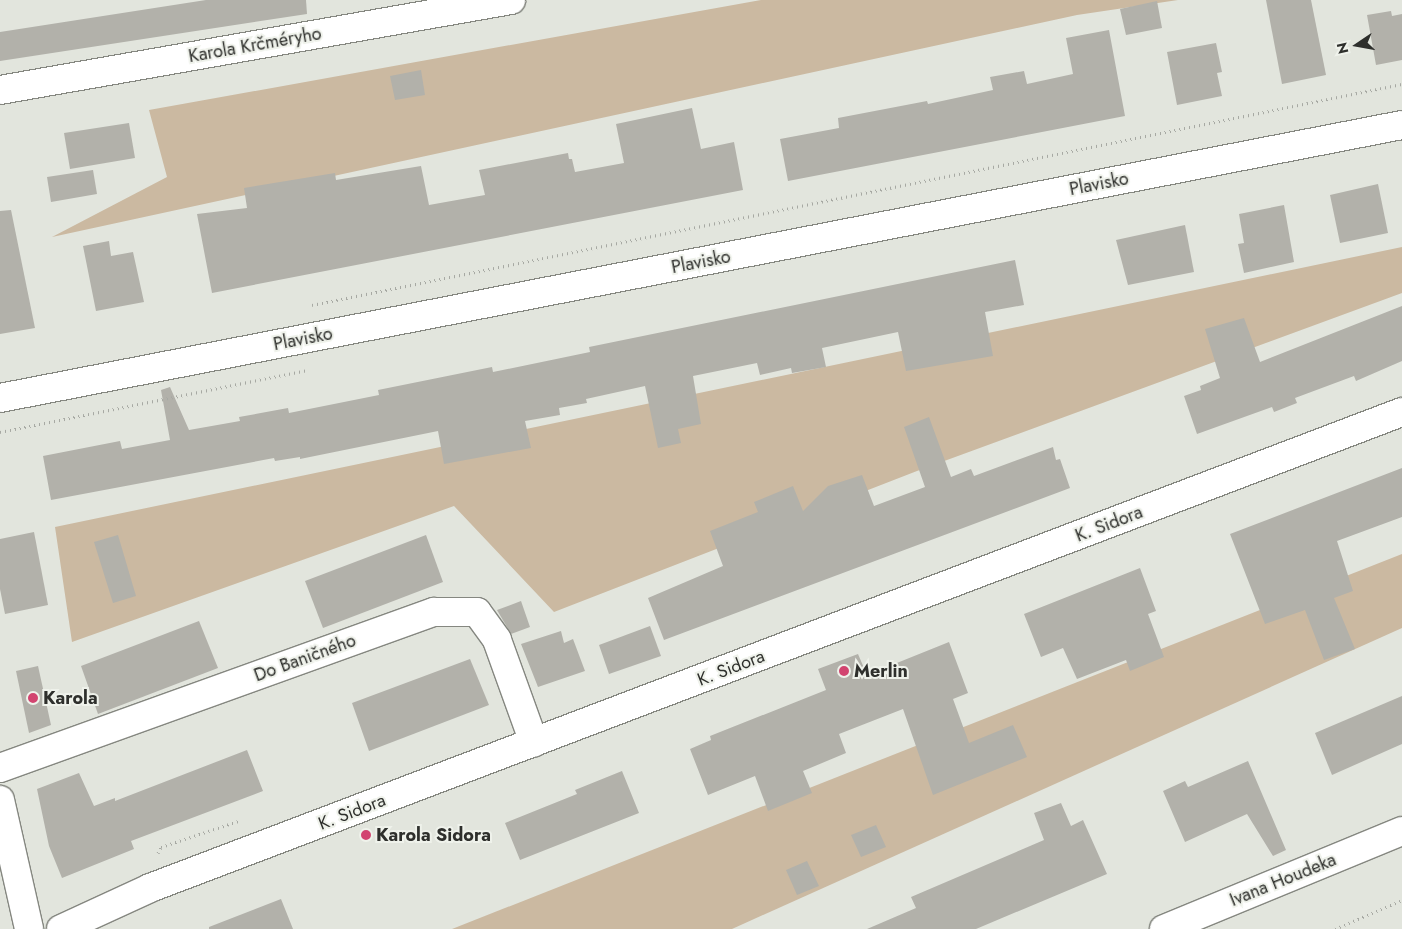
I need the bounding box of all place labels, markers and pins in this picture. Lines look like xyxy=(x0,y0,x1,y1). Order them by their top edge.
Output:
place label: Merlin xyxy=(854,660,908,682)
marker: Merlin xyxy=(838,665,850,677)
place label: Karola xyxy=(43,687,98,709)
marker: Karola xyxy=(27,692,39,704)
place label: Karola Sidora xyxy=(376,824,491,846)
marker: Karola Sidora xyxy=(360,829,372,841)

